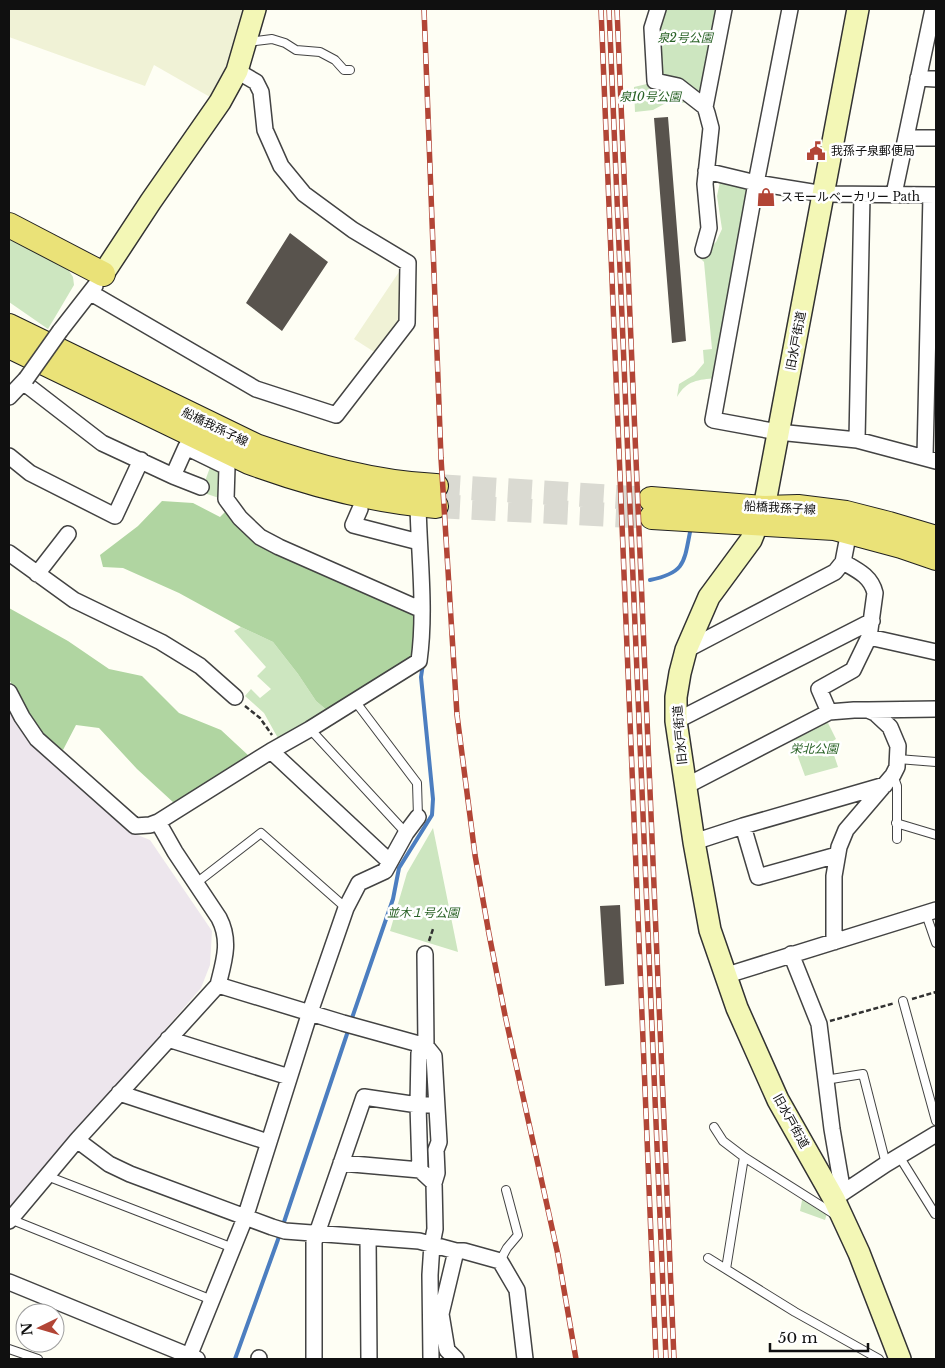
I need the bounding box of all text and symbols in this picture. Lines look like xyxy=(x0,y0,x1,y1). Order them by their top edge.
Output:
park label: 泉2号公園 xyxy=(657,30,715,45)
park label: 泉10号公園 xyxy=(619,89,683,104)
public building icon: 我孫子泉郵便局 xyxy=(805,140,827,162)
place label: 我孫子泉郵便局 xyxy=(831,143,915,158)
shop icon: スモールベーカリー Path xyxy=(755,186,777,208)
place label: スモールベーカリー Path xyxy=(781,189,920,204)
street label: 旧水戸街道 xyxy=(782,310,809,372)
street label: 船橋我孫子線 xyxy=(180,404,251,449)
street label: 船橋我孫子線 xyxy=(744,498,816,517)
street label: 旧水戸街道 xyxy=(669,704,690,766)
park label: 栄北公園 xyxy=(790,741,840,756)
park label: 並木１号公園 xyxy=(387,905,461,920)
street label: 旧水戸街道 xyxy=(770,1091,813,1151)
north arrow xyxy=(15,1303,65,1353)
scale bar xyxy=(770,1320,868,1352)
text: N xyxy=(18,1322,37,1336)
text: 50 m xyxy=(778,1328,818,1347)

